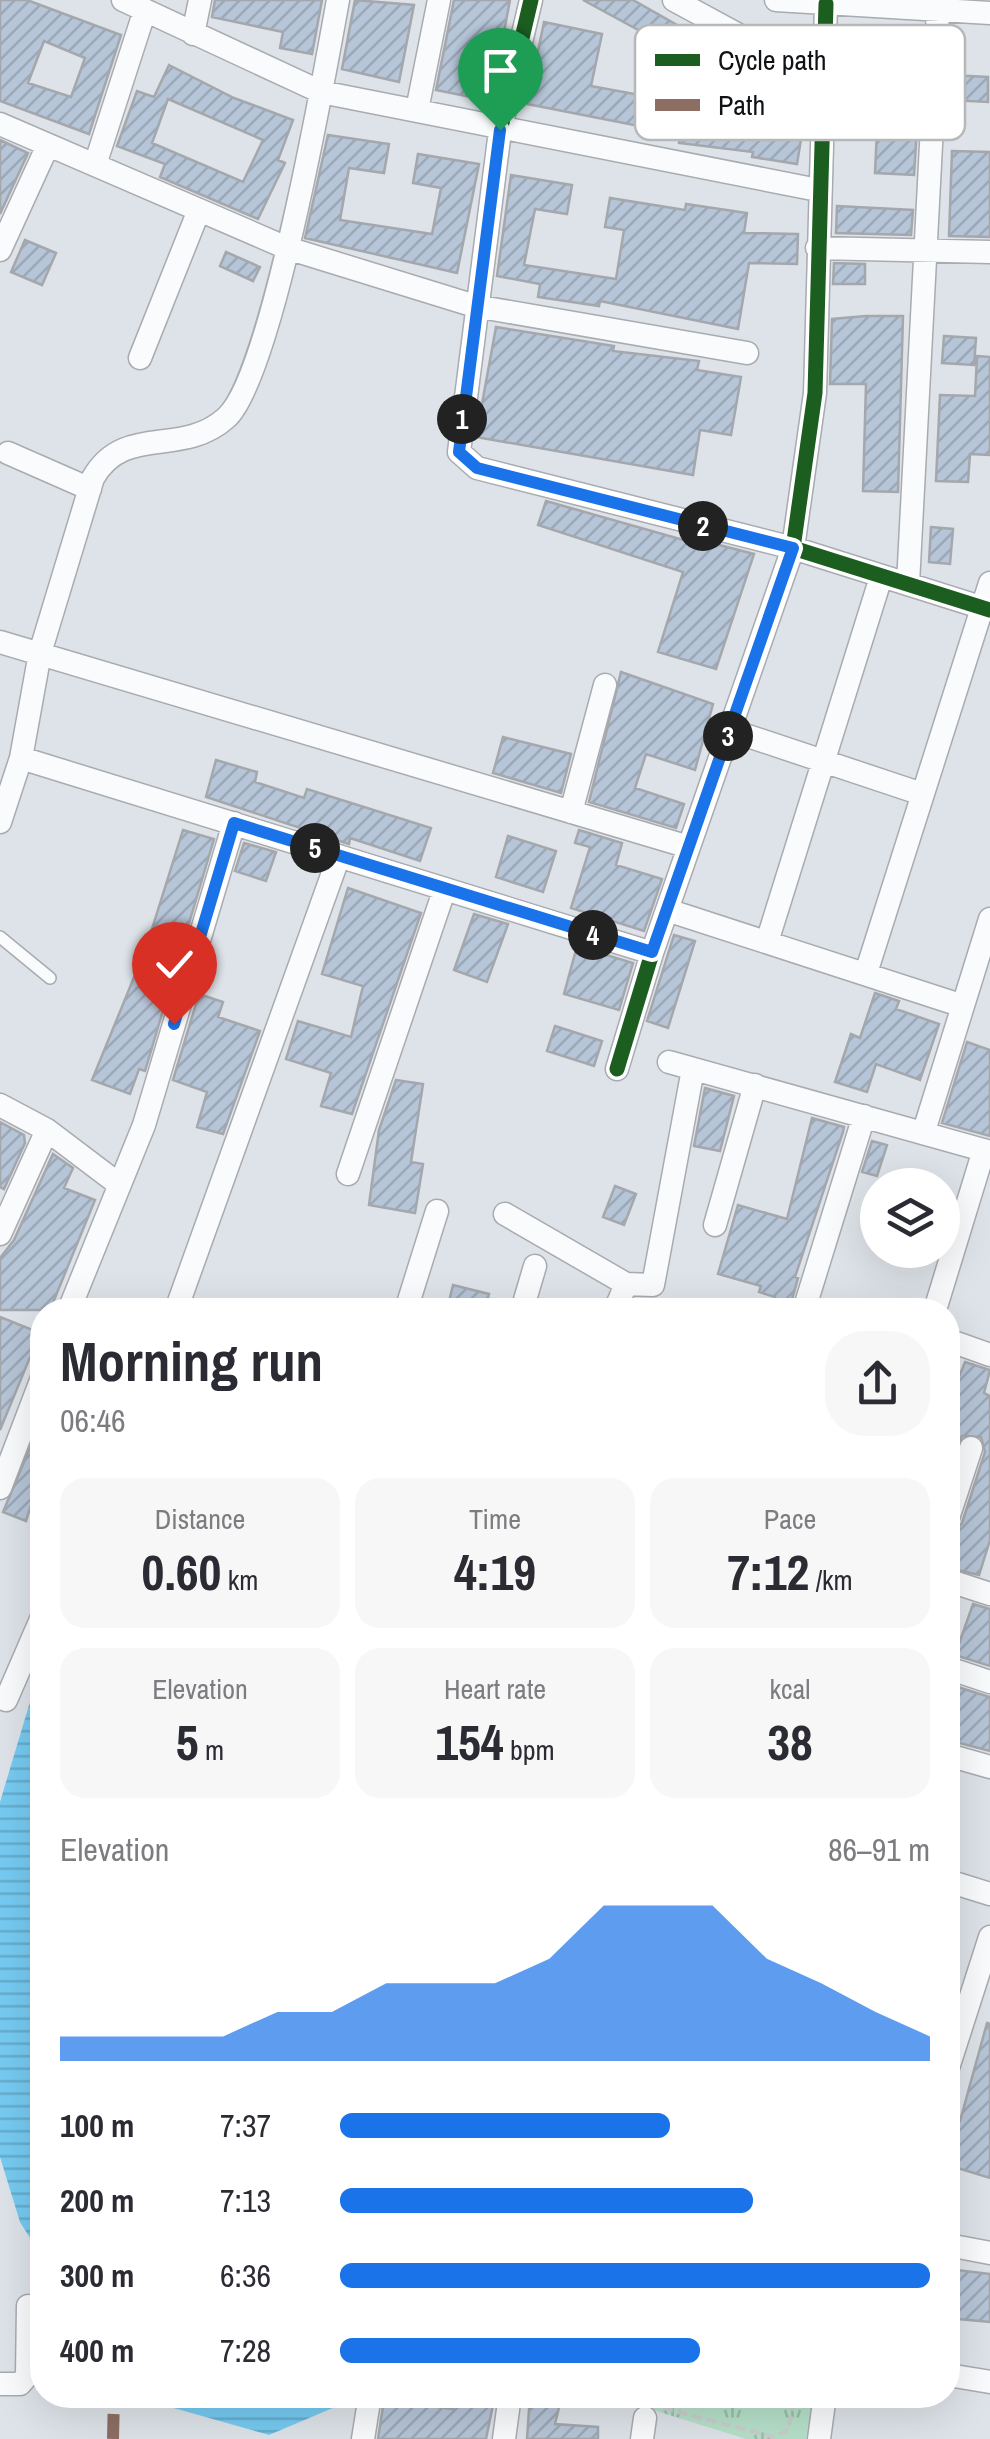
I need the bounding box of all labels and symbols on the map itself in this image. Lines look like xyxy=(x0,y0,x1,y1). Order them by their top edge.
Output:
legend xyxy=(635,25,965,140)
pin xyxy=(458,28,543,131)
text: Cycle path xyxy=(718,41,826,79)
text: Path xyxy=(718,86,765,124)
pin: 1 xyxy=(437,394,487,444)
pin: 2 xyxy=(678,501,728,551)
pin: 3 xyxy=(703,711,753,761)
pin: 5 xyxy=(290,823,340,873)
pin: 4 xyxy=(568,910,618,960)
pin xyxy=(132,922,217,1025)

